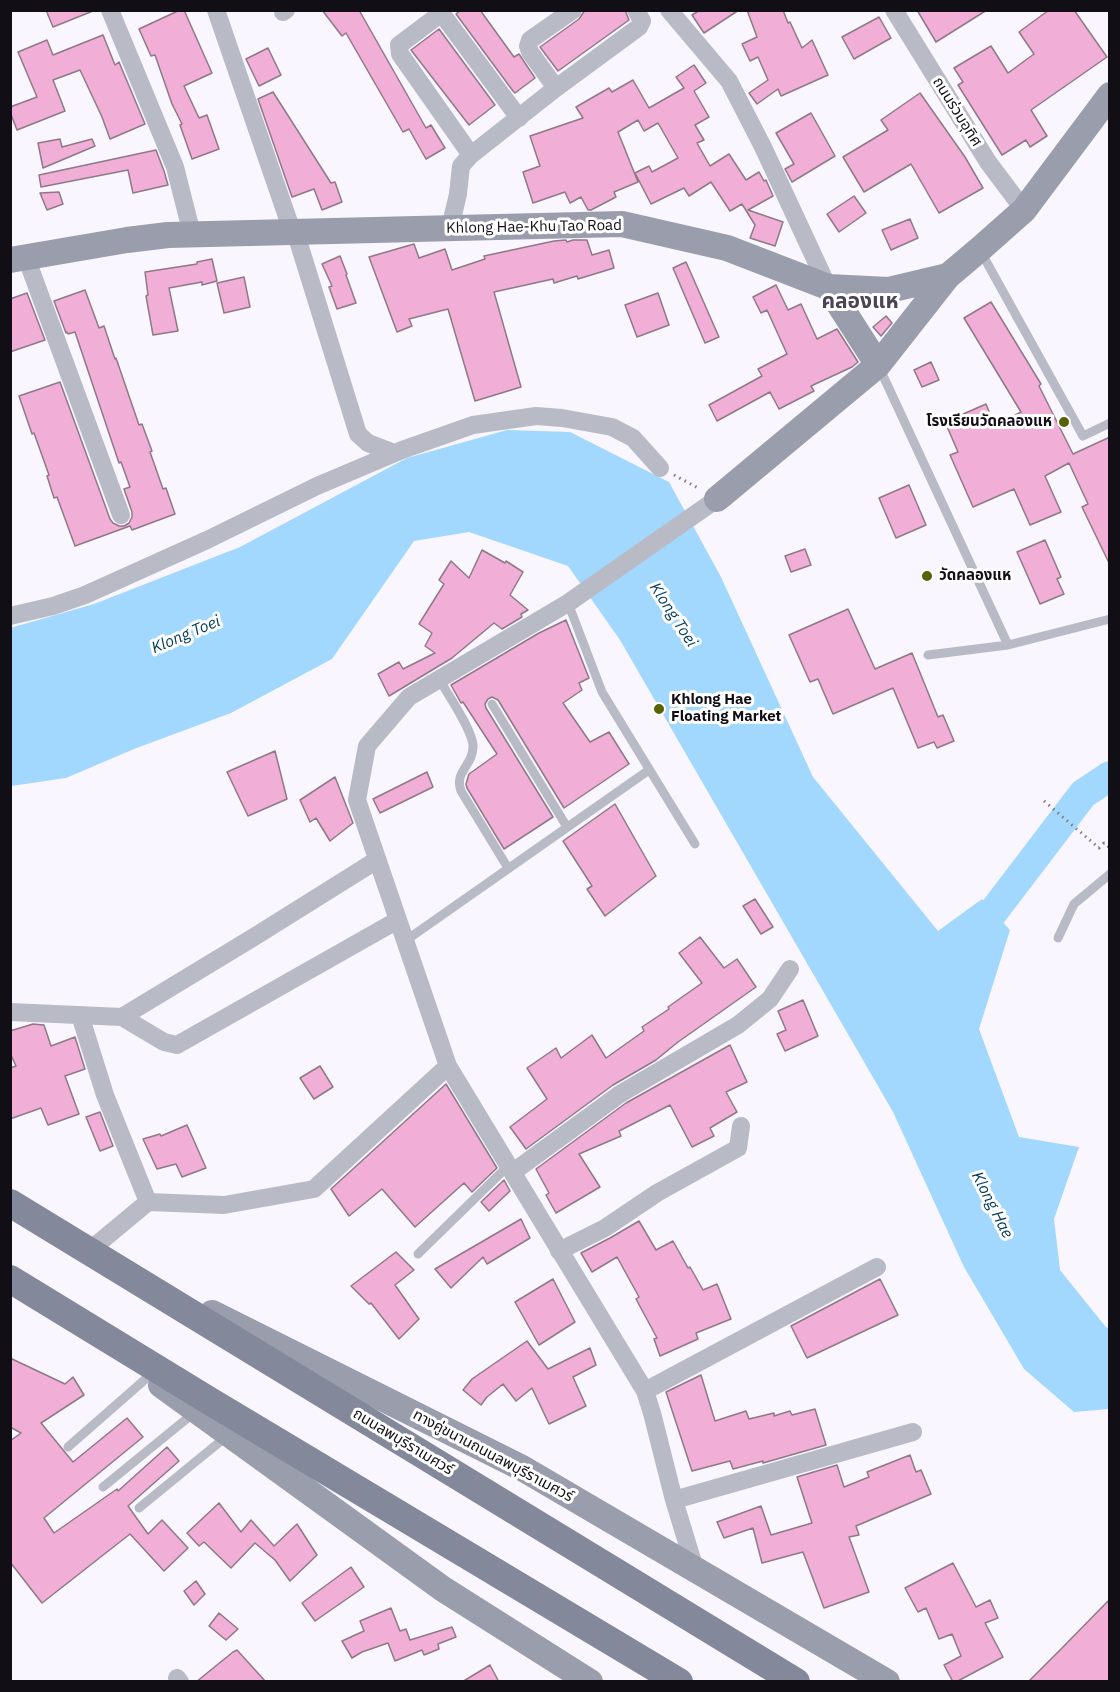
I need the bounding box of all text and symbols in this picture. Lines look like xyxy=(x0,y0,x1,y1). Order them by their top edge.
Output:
street label: ถนนร่วมอุทิศ xyxy=(929,74,985,150)
street label: Khlong Hae-Khu Tao Road xyxy=(446,216,622,238)
district label: คลองแห xyxy=(821,289,899,315)
place label: โรงเรียนวัดคลองแห xyxy=(926,413,1052,431)
marker: โรงเรียนวัดคลองแห xyxy=(1057,415,1071,429)
place label: วัดคลองแห xyxy=(939,567,1011,585)
marker: วัดคลองแห xyxy=(920,569,934,583)
water label: Klong Toei xyxy=(645,579,701,651)
water label: Klong Toei xyxy=(149,612,223,658)
place label: Khlong Hae Floating Market xyxy=(671,691,781,726)
marker: Khlong Hae Floating Market xyxy=(652,702,666,716)
water label: Klong Hae xyxy=(967,1168,1017,1242)
street label: ถนนลพบุรีราเมศวร์ xyxy=(350,1405,456,1479)
street label: ทางคู่ขนานถนนลพบุรีราเมศวร์ xyxy=(410,1406,576,1506)

